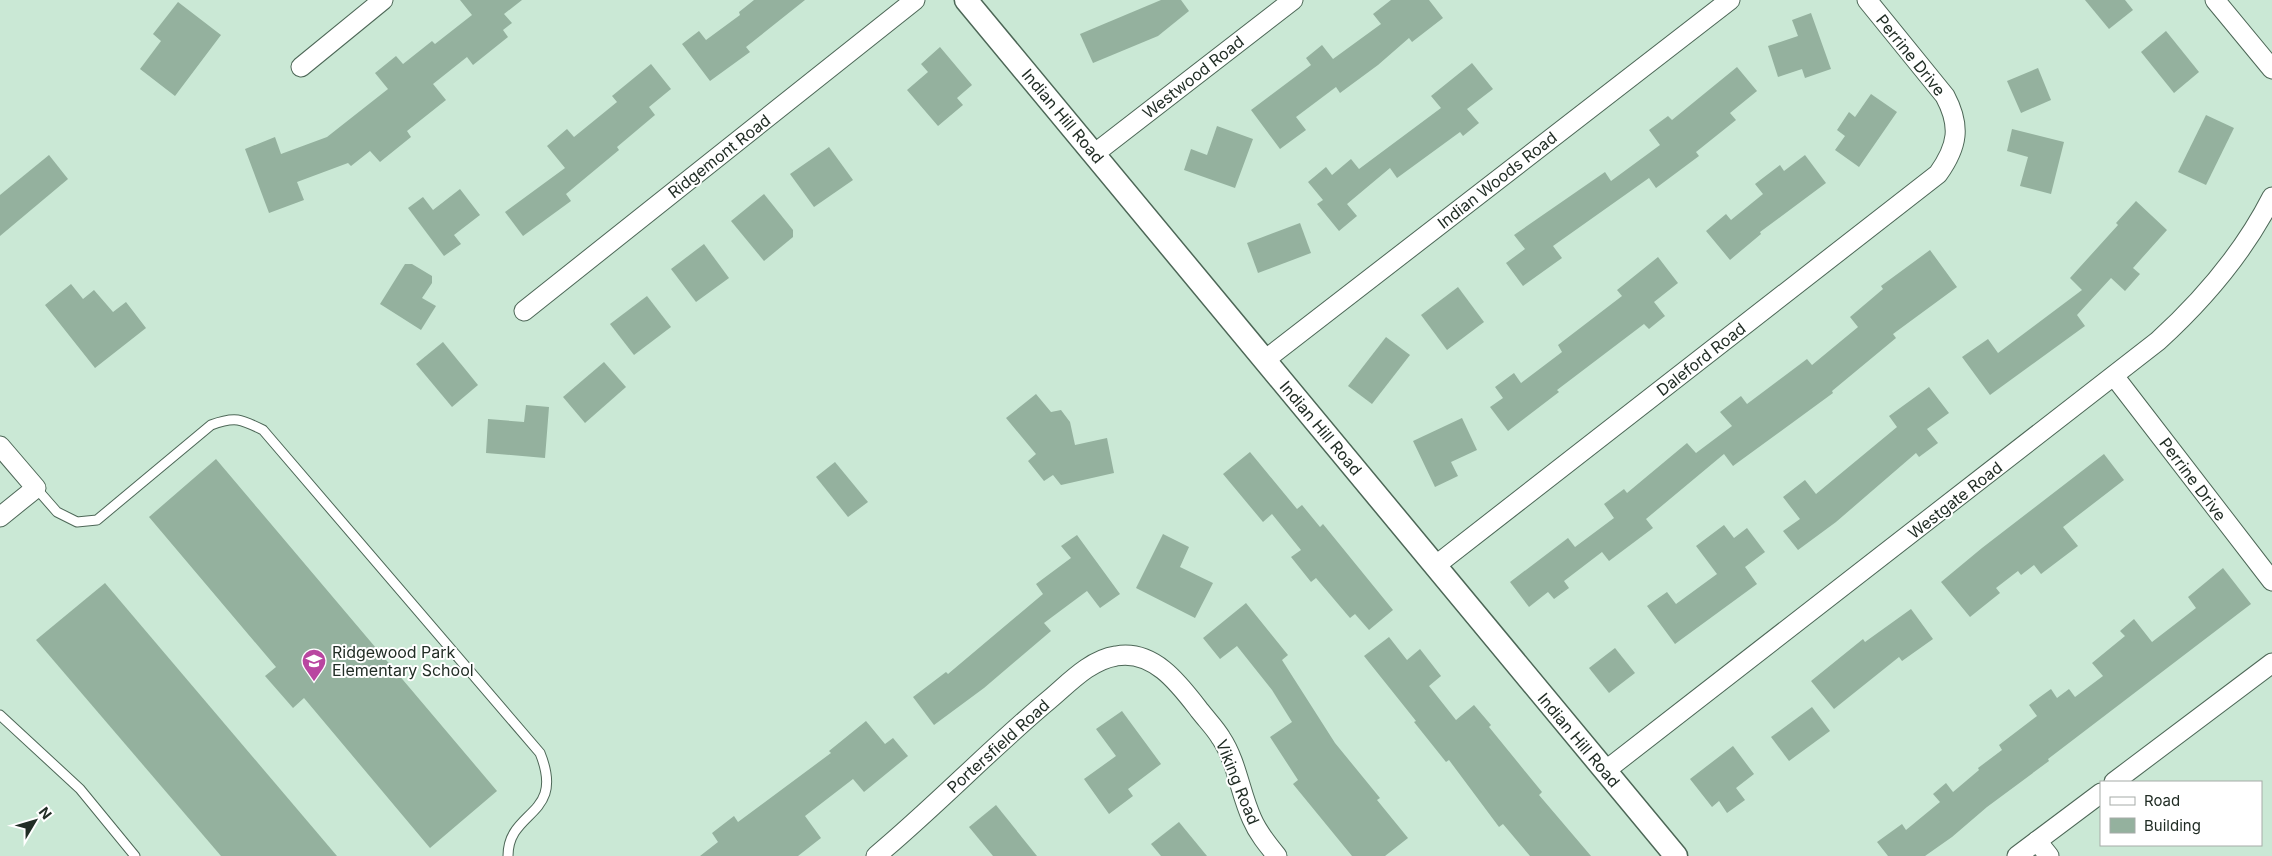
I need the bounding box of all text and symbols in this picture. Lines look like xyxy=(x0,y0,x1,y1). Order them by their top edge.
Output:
street label: Perrine Drive xyxy=(1872,10,1950,100)
street label: Westwood Road xyxy=(1138,31,1248,123)
street label: Indian Hill Road xyxy=(1018,65,1108,167)
street label: Ridgemont Road xyxy=(664,110,774,202)
street label: Indian Woods Road xyxy=(1433,127,1561,233)
street label: Daleford Road xyxy=(1653,318,1749,400)
street label: Indian Hill Road xyxy=(1276,377,1366,479)
street label: Perrine Drive xyxy=(2155,433,2231,525)
street label: Westgate Road xyxy=(1904,457,2006,543)
place label: Ridgewood Park Elementary School xyxy=(332,642,474,680)
school or university icon: Ridgewood Park Elementary School xyxy=(301,648,327,682)
street label: Indian Hill Road xyxy=(1534,689,1624,791)
street label: Portersfield Road xyxy=(943,695,1053,797)
street label: Viking Road xyxy=(1212,737,1264,827)
legend xyxy=(2100,781,2262,846)
text: Road xyxy=(2144,791,2180,810)
north arrow xyxy=(10,796,60,846)
text: N xyxy=(36,803,56,822)
text: Building xyxy=(2144,816,2201,835)

